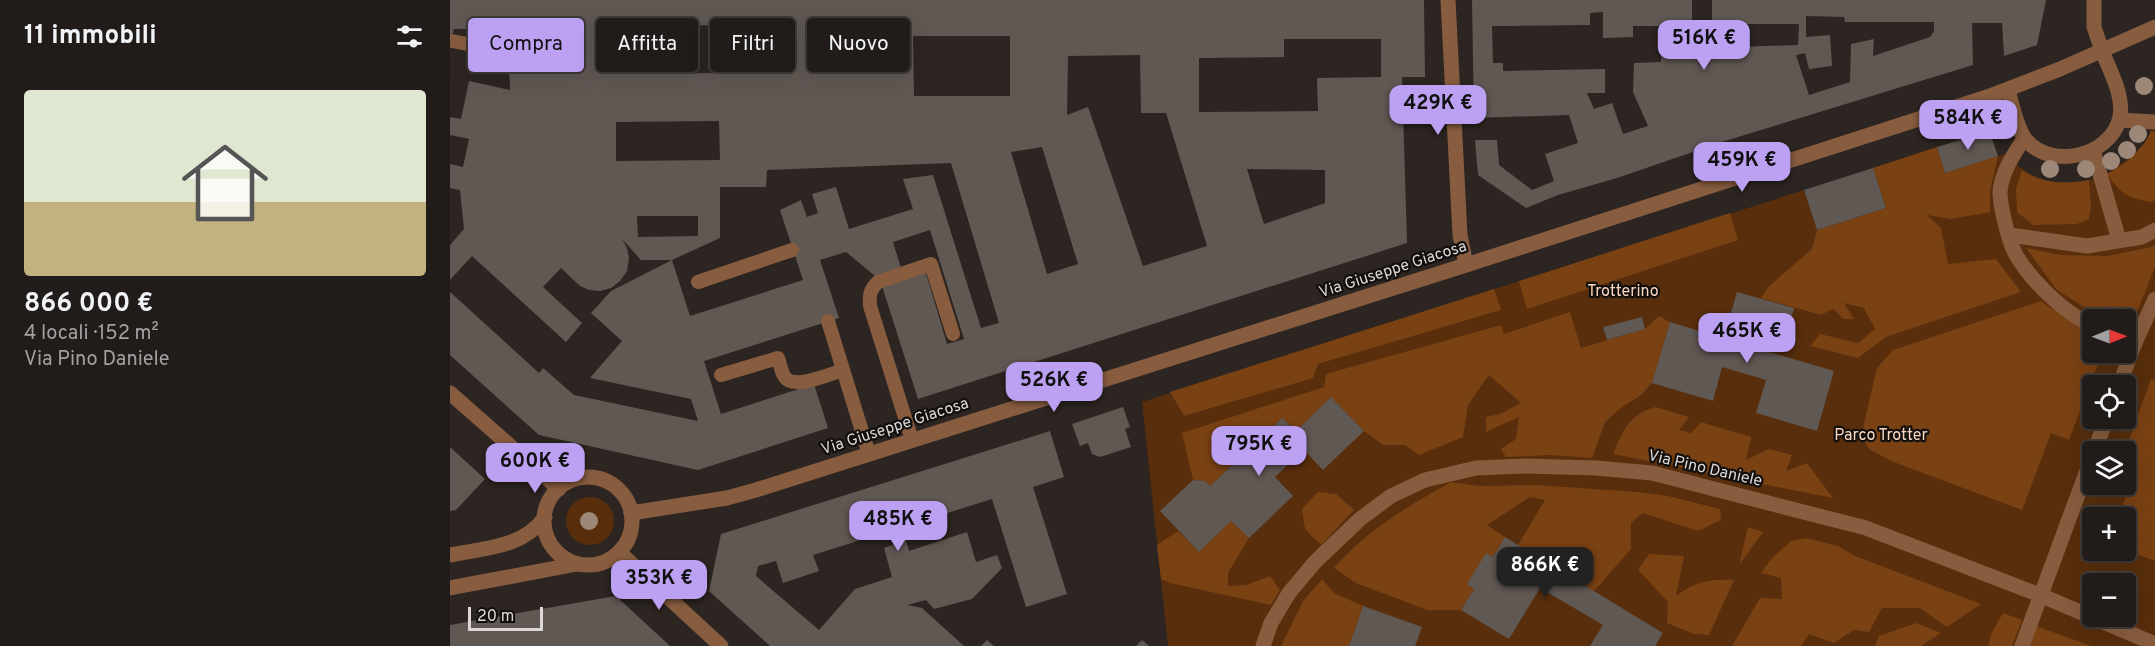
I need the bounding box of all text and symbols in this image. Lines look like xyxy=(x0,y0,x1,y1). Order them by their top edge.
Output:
chip: Compra xyxy=(468,18,584,72)
chip: Affitta xyxy=(596,18,698,72)
chip: Filtri xyxy=(710,18,795,72)
chip: Nuovo xyxy=(807,18,910,72)
text: 11 immobili xyxy=(24,20,157,53)
icon: filters xyxy=(393,20,426,53)
pin: 516K € xyxy=(1655,20,1753,71)
text: 516K € xyxy=(1672,26,1736,52)
pin: 429K € xyxy=(1389,85,1487,136)
text: 429K € xyxy=(1403,91,1473,117)
pin: 584K € xyxy=(1919,100,2017,151)
text: 584K € xyxy=(1933,106,2003,132)
icon: home xyxy=(171,129,279,237)
pin: 459K € xyxy=(1693,142,1791,193)
text: 459K € xyxy=(1707,148,1777,174)
street label: Via Giuseppe Giacosa xyxy=(1317,237,1469,303)
park label: Trotterino xyxy=(1587,282,1659,302)
text: 866 000 € xyxy=(24,288,153,321)
north arrow xyxy=(2082,309,2136,363)
map controls xyxy=(2082,309,2136,627)
pin: 465K € xyxy=(1698,313,1796,364)
text: 465K € xyxy=(1712,319,1782,345)
text: 4 locali · 152 m² xyxy=(24,321,159,347)
text: Via Pino Daniele xyxy=(24,347,170,373)
pin: 526K € xyxy=(1005,362,1103,413)
text: 526K € xyxy=(1020,368,1088,394)
button: locate xyxy=(2082,375,2136,429)
street label: Via Giuseppe Giacosa xyxy=(819,394,971,460)
pin: 795K € xyxy=(1210,426,1308,477)
park label: Parco Trotter xyxy=(1834,426,1928,446)
text: 795K € xyxy=(1225,432,1293,458)
button: layers xyxy=(2082,441,2136,495)
pin: 600K € xyxy=(486,443,584,494)
street label: Via Pino Daniele xyxy=(1646,446,1764,492)
text: 600K € xyxy=(500,449,570,475)
pin: 485K € xyxy=(849,501,947,552)
text: 485K € xyxy=(863,507,933,533)
button: + xyxy=(2082,507,2136,561)
pin: 866K € xyxy=(1496,547,1594,598)
text: 866K € xyxy=(1510,553,1580,579)
pin: 353K € xyxy=(610,560,708,611)
text: 353K € xyxy=(625,566,693,592)
button: − xyxy=(2082,573,2136,627)
scale bar xyxy=(468,604,543,632)
text: 20 m xyxy=(477,607,514,627)

